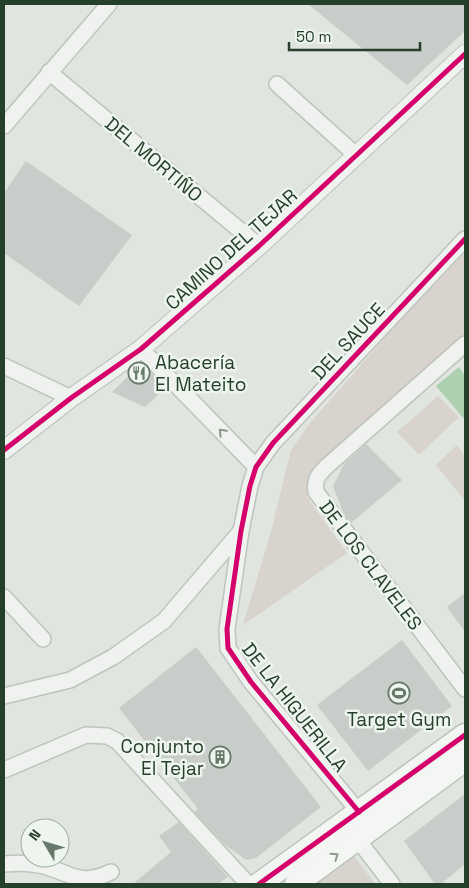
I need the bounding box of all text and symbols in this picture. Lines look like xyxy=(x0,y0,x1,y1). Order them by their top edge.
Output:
scale bar xyxy=(289,20,420,52)
text: 50 m xyxy=(296,27,331,46)
street label: DEL MORTIÑO xyxy=(100,111,208,208)
street label: CAMINO DEL TEJAR xyxy=(160,183,303,315)
street label: DEL SAUCE xyxy=(306,297,391,385)
place label: Abacería El Mateito xyxy=(155,350,246,397)
restaurant icon: Abacería El Mateito xyxy=(127,361,151,385)
one-way arrow xyxy=(219,429,228,438)
street label: DE LOS CLAVELES xyxy=(314,495,428,635)
street label: DE LA HIGUERILLA xyxy=(236,638,353,777)
sports icon: Target Gym xyxy=(387,681,411,705)
place label: Target Gym xyxy=(347,707,451,732)
place label: Conjunto El Tejar xyxy=(121,734,204,781)
building icon: Conjunto El Tejar xyxy=(208,745,232,769)
north arrow xyxy=(20,818,70,868)
text: N xyxy=(25,826,45,844)
one-way arrow xyxy=(329,853,339,862)

